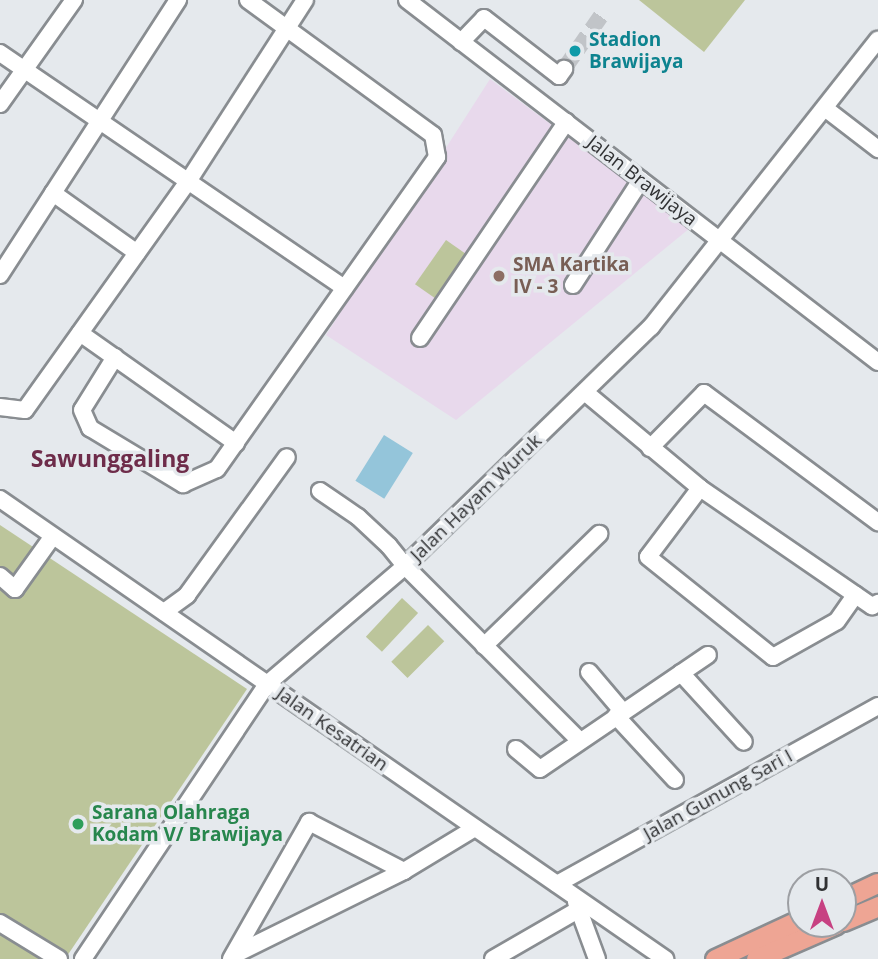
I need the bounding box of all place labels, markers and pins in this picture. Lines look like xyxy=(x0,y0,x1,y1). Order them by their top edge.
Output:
place label: Stadion Brawijaya xyxy=(589,29,683,73)
marker: Stadion Brawijaya xyxy=(567,43,583,59)
place label: SMA Kartika IV - 3 xyxy=(513,254,629,298)
marker: SMA Kartika IV - 3 xyxy=(491,268,507,284)
place label: Sarana Olahraga Kodam V/ Brawijaya xyxy=(92,802,283,846)
marker: Sarana Olahraga Kodam V/ Brawijaya xyxy=(70,816,86,832)

